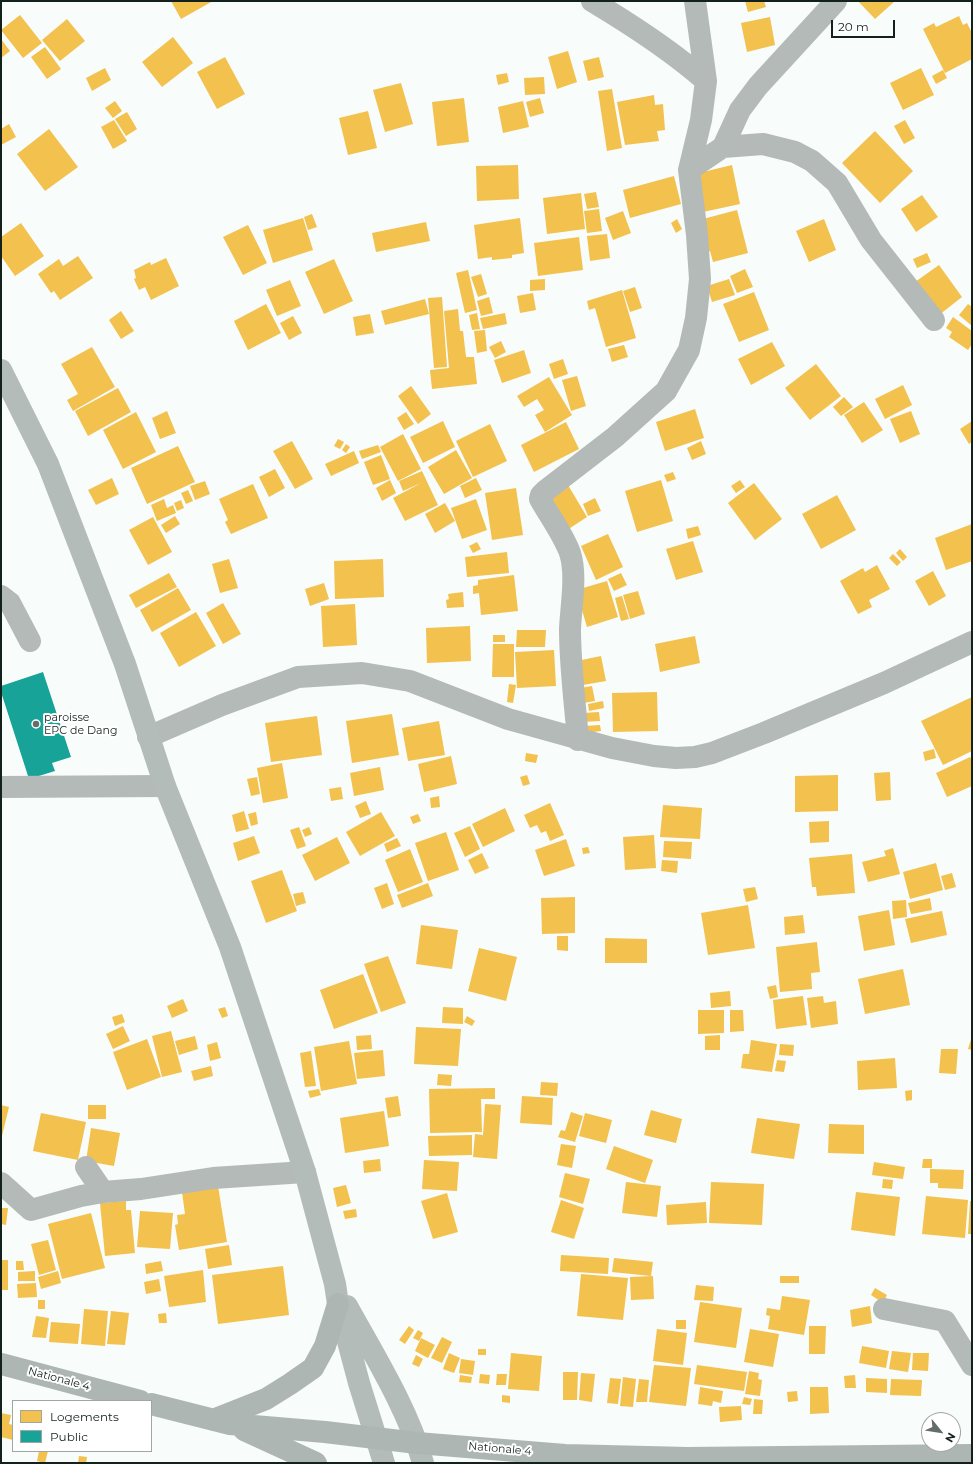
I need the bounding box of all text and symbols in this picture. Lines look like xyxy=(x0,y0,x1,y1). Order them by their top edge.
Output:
scale bar xyxy=(833,12,897,38)
text: 20 m xyxy=(838,19,869,34)
place label: paroisse EPC de Dang xyxy=(44,711,117,737)
marker: paroisse EPC de Dang xyxy=(31,719,41,729)
street label: Nationale 4 xyxy=(27,1364,91,1394)
legend xyxy=(12,1400,152,1452)
text: Logements xyxy=(50,1409,119,1424)
north arrow xyxy=(921,1412,961,1452)
text: Public xyxy=(50,1429,88,1444)
text: N xyxy=(942,1430,959,1445)
street label: Nationale 4 xyxy=(468,1440,532,1458)

